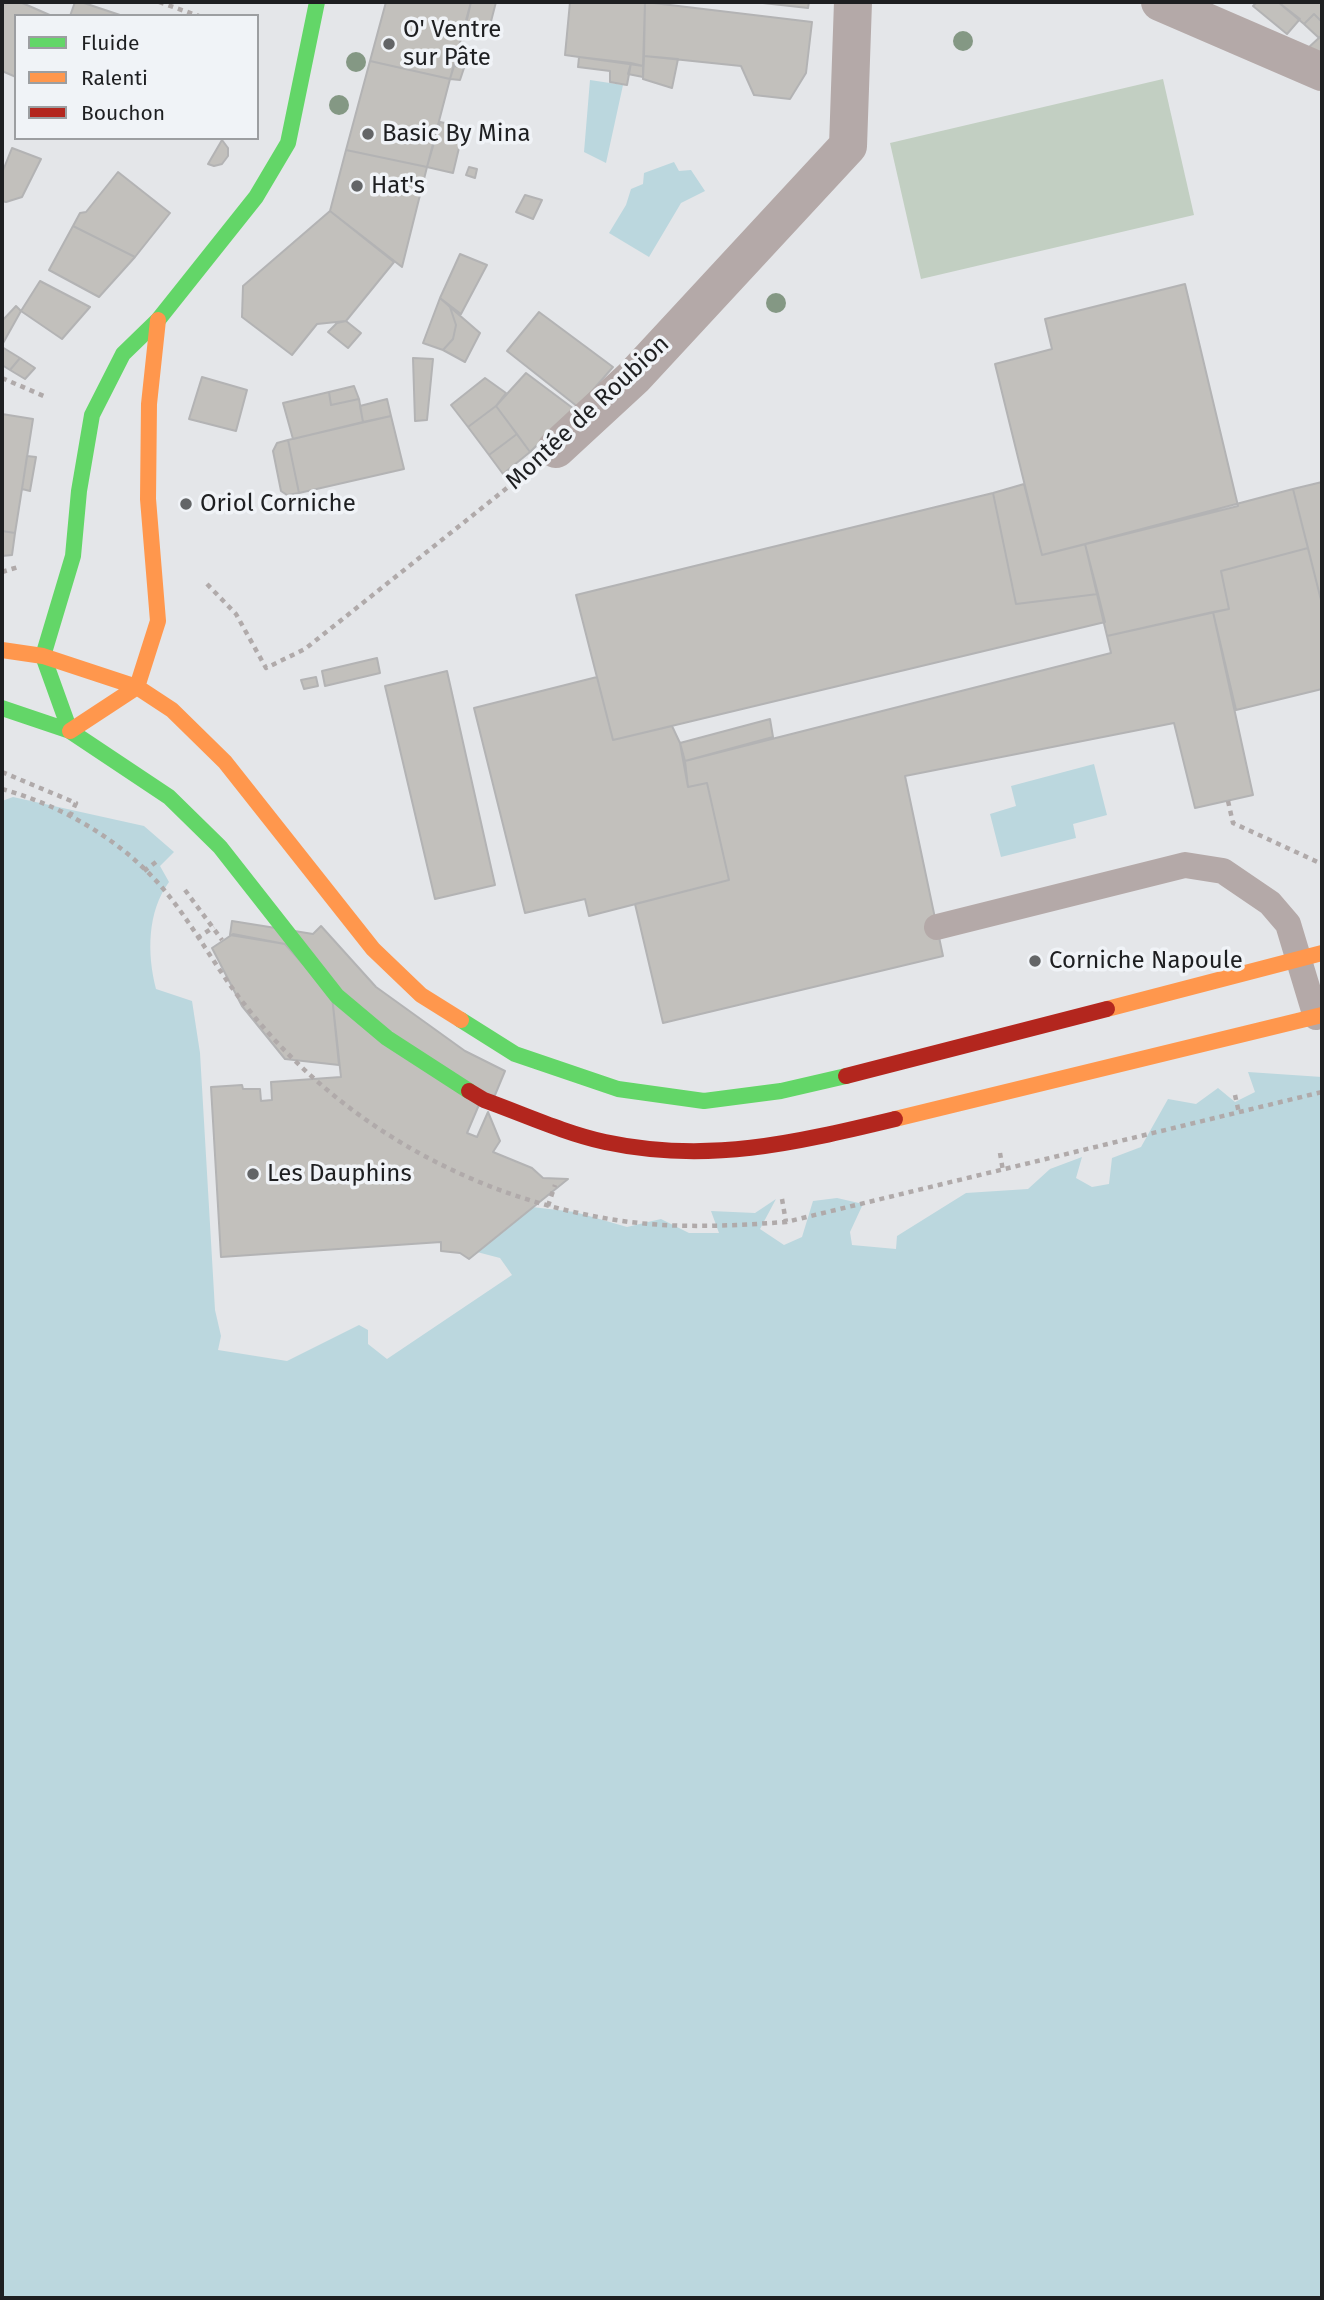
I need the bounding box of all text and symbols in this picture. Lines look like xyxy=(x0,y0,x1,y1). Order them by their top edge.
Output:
legend xyxy=(14,14,259,140)
place label: O' Ventre sur Pâte xyxy=(403,16,501,72)
text: Fluide xyxy=(81,30,139,56)
marker: O' Ventre sur Pâte xyxy=(381,36,397,52)
text: Ralenti xyxy=(81,65,148,91)
text: Bouchon xyxy=(81,100,165,126)
place label: Basic By Mina xyxy=(382,120,531,148)
marker: Basic By Mina xyxy=(360,126,376,142)
place label: Hat's xyxy=(371,172,425,200)
marker: Hat's xyxy=(349,178,365,194)
street label: Montée de Roubion xyxy=(500,330,676,496)
place label: Oriol Corniche xyxy=(200,490,356,518)
marker: Oriol Corniche xyxy=(178,496,194,512)
place label: Corniche Napoule xyxy=(1049,947,1243,975)
marker: Corniche Napoule xyxy=(1027,953,1043,969)
place label: Les Dauphins xyxy=(267,1160,412,1188)
marker: Les Dauphins xyxy=(245,1166,261,1182)

